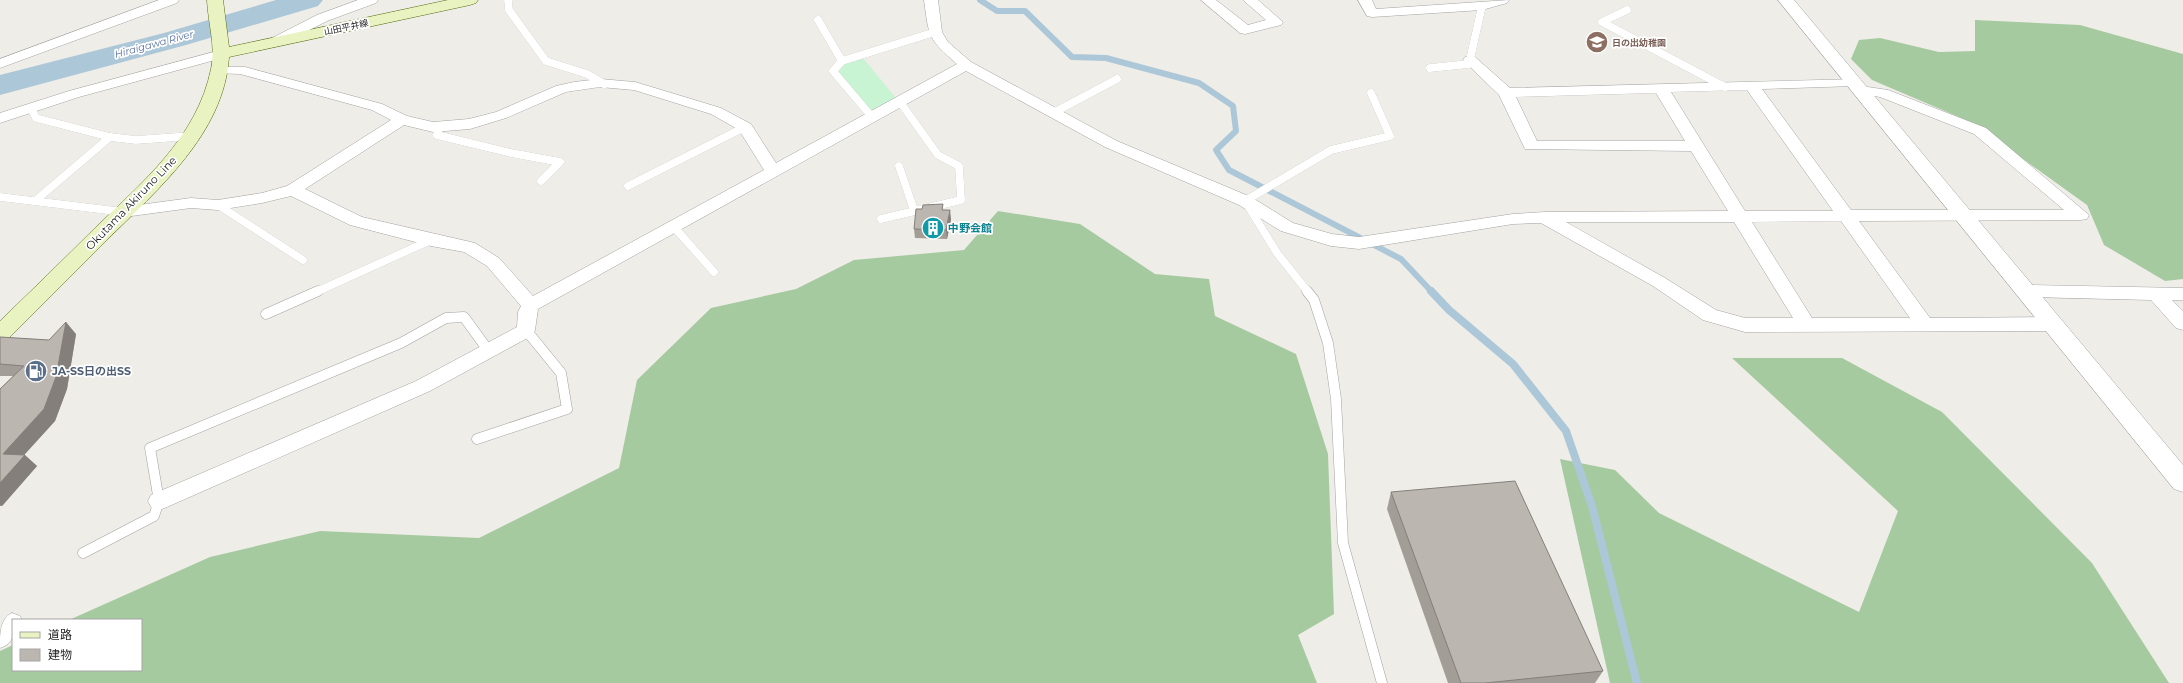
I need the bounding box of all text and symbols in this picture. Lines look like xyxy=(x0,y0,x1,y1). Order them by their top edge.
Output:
street label: 山田平井線 xyxy=(323,17,370,37)
water label: Hiraigawa River xyxy=(113,27,196,61)
school or university icon: 日の出幼稚園 xyxy=(1584,29,1610,55)
place label: 日の出幼稚園 xyxy=(1612,37,1666,48)
street label: Okutama Akiruno Line xyxy=(83,153,180,253)
building icon: 中野会館 xyxy=(920,215,946,241)
place label: 中野会館 xyxy=(948,221,992,235)
fuel station icon: JA-SS日の出SS xyxy=(23,358,49,384)
place label: JA-SS日の出SS xyxy=(51,364,131,378)
legend xyxy=(12,619,142,671)
text: 道路 xyxy=(48,627,72,642)
text: 建物 xyxy=(48,647,72,662)

